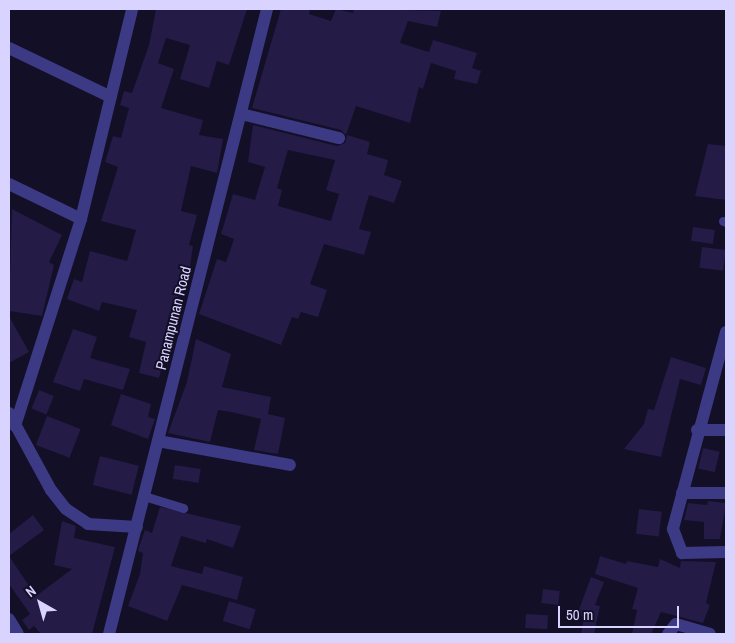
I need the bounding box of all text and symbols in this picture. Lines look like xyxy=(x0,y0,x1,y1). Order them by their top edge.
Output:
street label: Panampunan Road xyxy=(151,264,195,372)
north arrow xyxy=(15,578,65,628)
text: N xyxy=(22,582,40,601)
scale bar xyxy=(560,596,681,628)
text: 50 m xyxy=(566,604,593,625)

